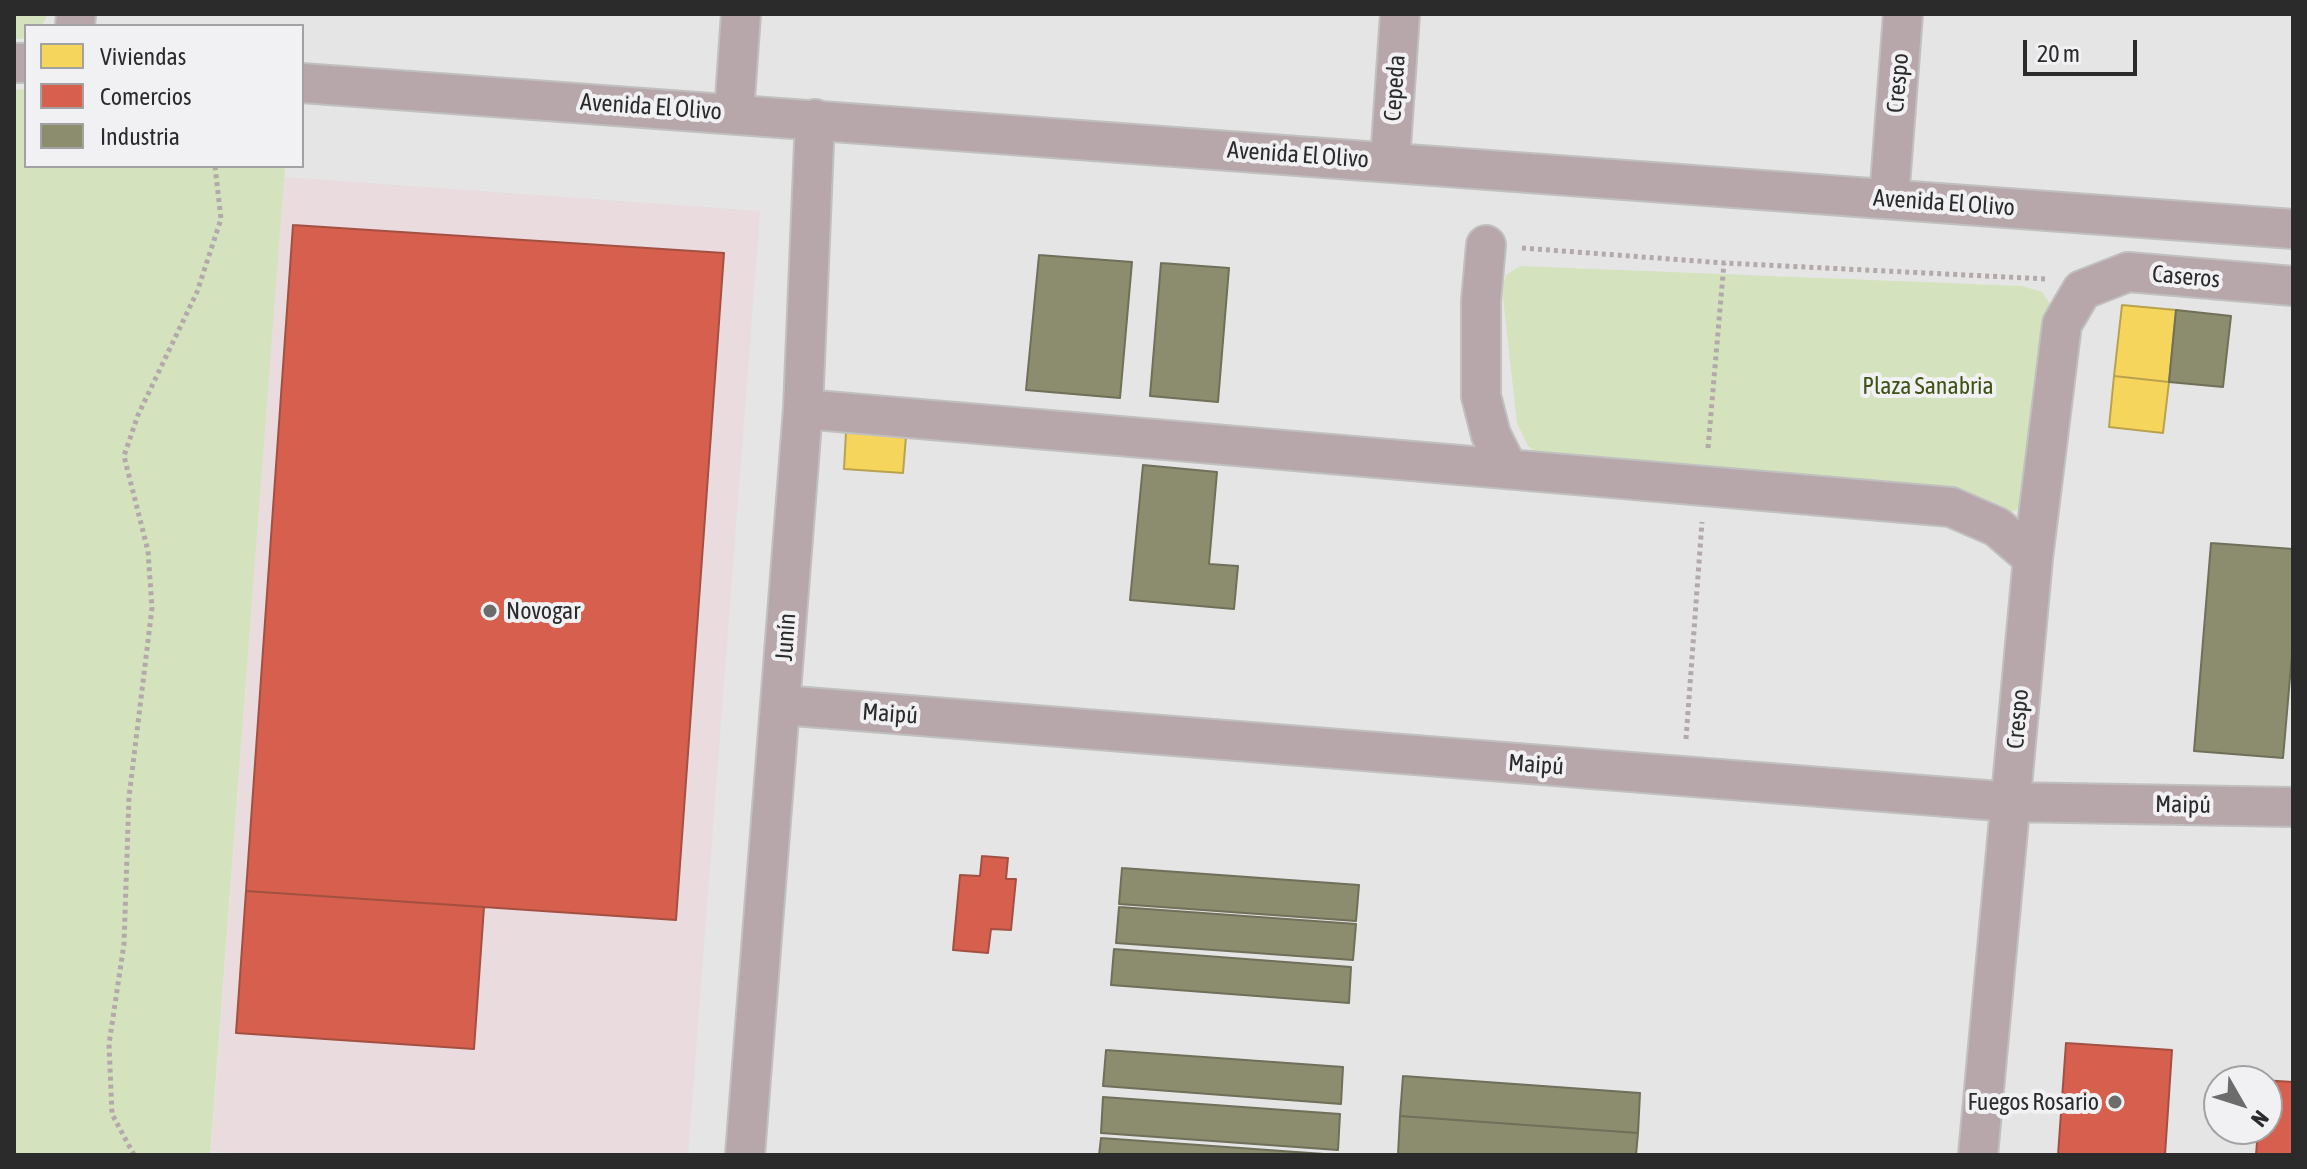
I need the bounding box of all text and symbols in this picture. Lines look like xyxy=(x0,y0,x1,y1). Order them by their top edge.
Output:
legend xyxy=(24,24,304,168)
scale bar xyxy=(2027,24,2141,74)
text: 20 m xyxy=(2037,40,2080,67)
text: Viviendas xyxy=(100,43,186,70)
street label: Crespo xyxy=(1881,52,1915,114)
street label: Cepeda xyxy=(1378,54,1412,122)
text: Comercios xyxy=(100,83,192,110)
street label: Avenida El Olivo xyxy=(579,88,723,126)
text: Industria xyxy=(100,123,180,150)
street label: Avenida El Olivo xyxy=(1226,136,1370,174)
street label: Avenida El Olivo xyxy=(1872,184,2016,222)
street label: Caseros xyxy=(2151,260,2221,294)
park label: Plaza Sanabria xyxy=(1862,372,1994,400)
place label: Novogar xyxy=(506,597,580,625)
marker: Novogar xyxy=(481,602,499,620)
street label: Junín xyxy=(770,612,802,662)
street label: Crespo xyxy=(2001,688,2035,750)
street label: Maipú xyxy=(861,698,919,730)
street label: Maipú xyxy=(1507,749,1565,781)
street label: Maipú xyxy=(2155,790,2211,820)
north arrow xyxy=(2203,1065,2283,1145)
place label: Fuegos Rosario xyxy=(1967,1088,2099,1116)
marker: Fuegos Rosario xyxy=(2106,1093,2124,1111)
text: N xyxy=(2246,1106,2274,1132)

